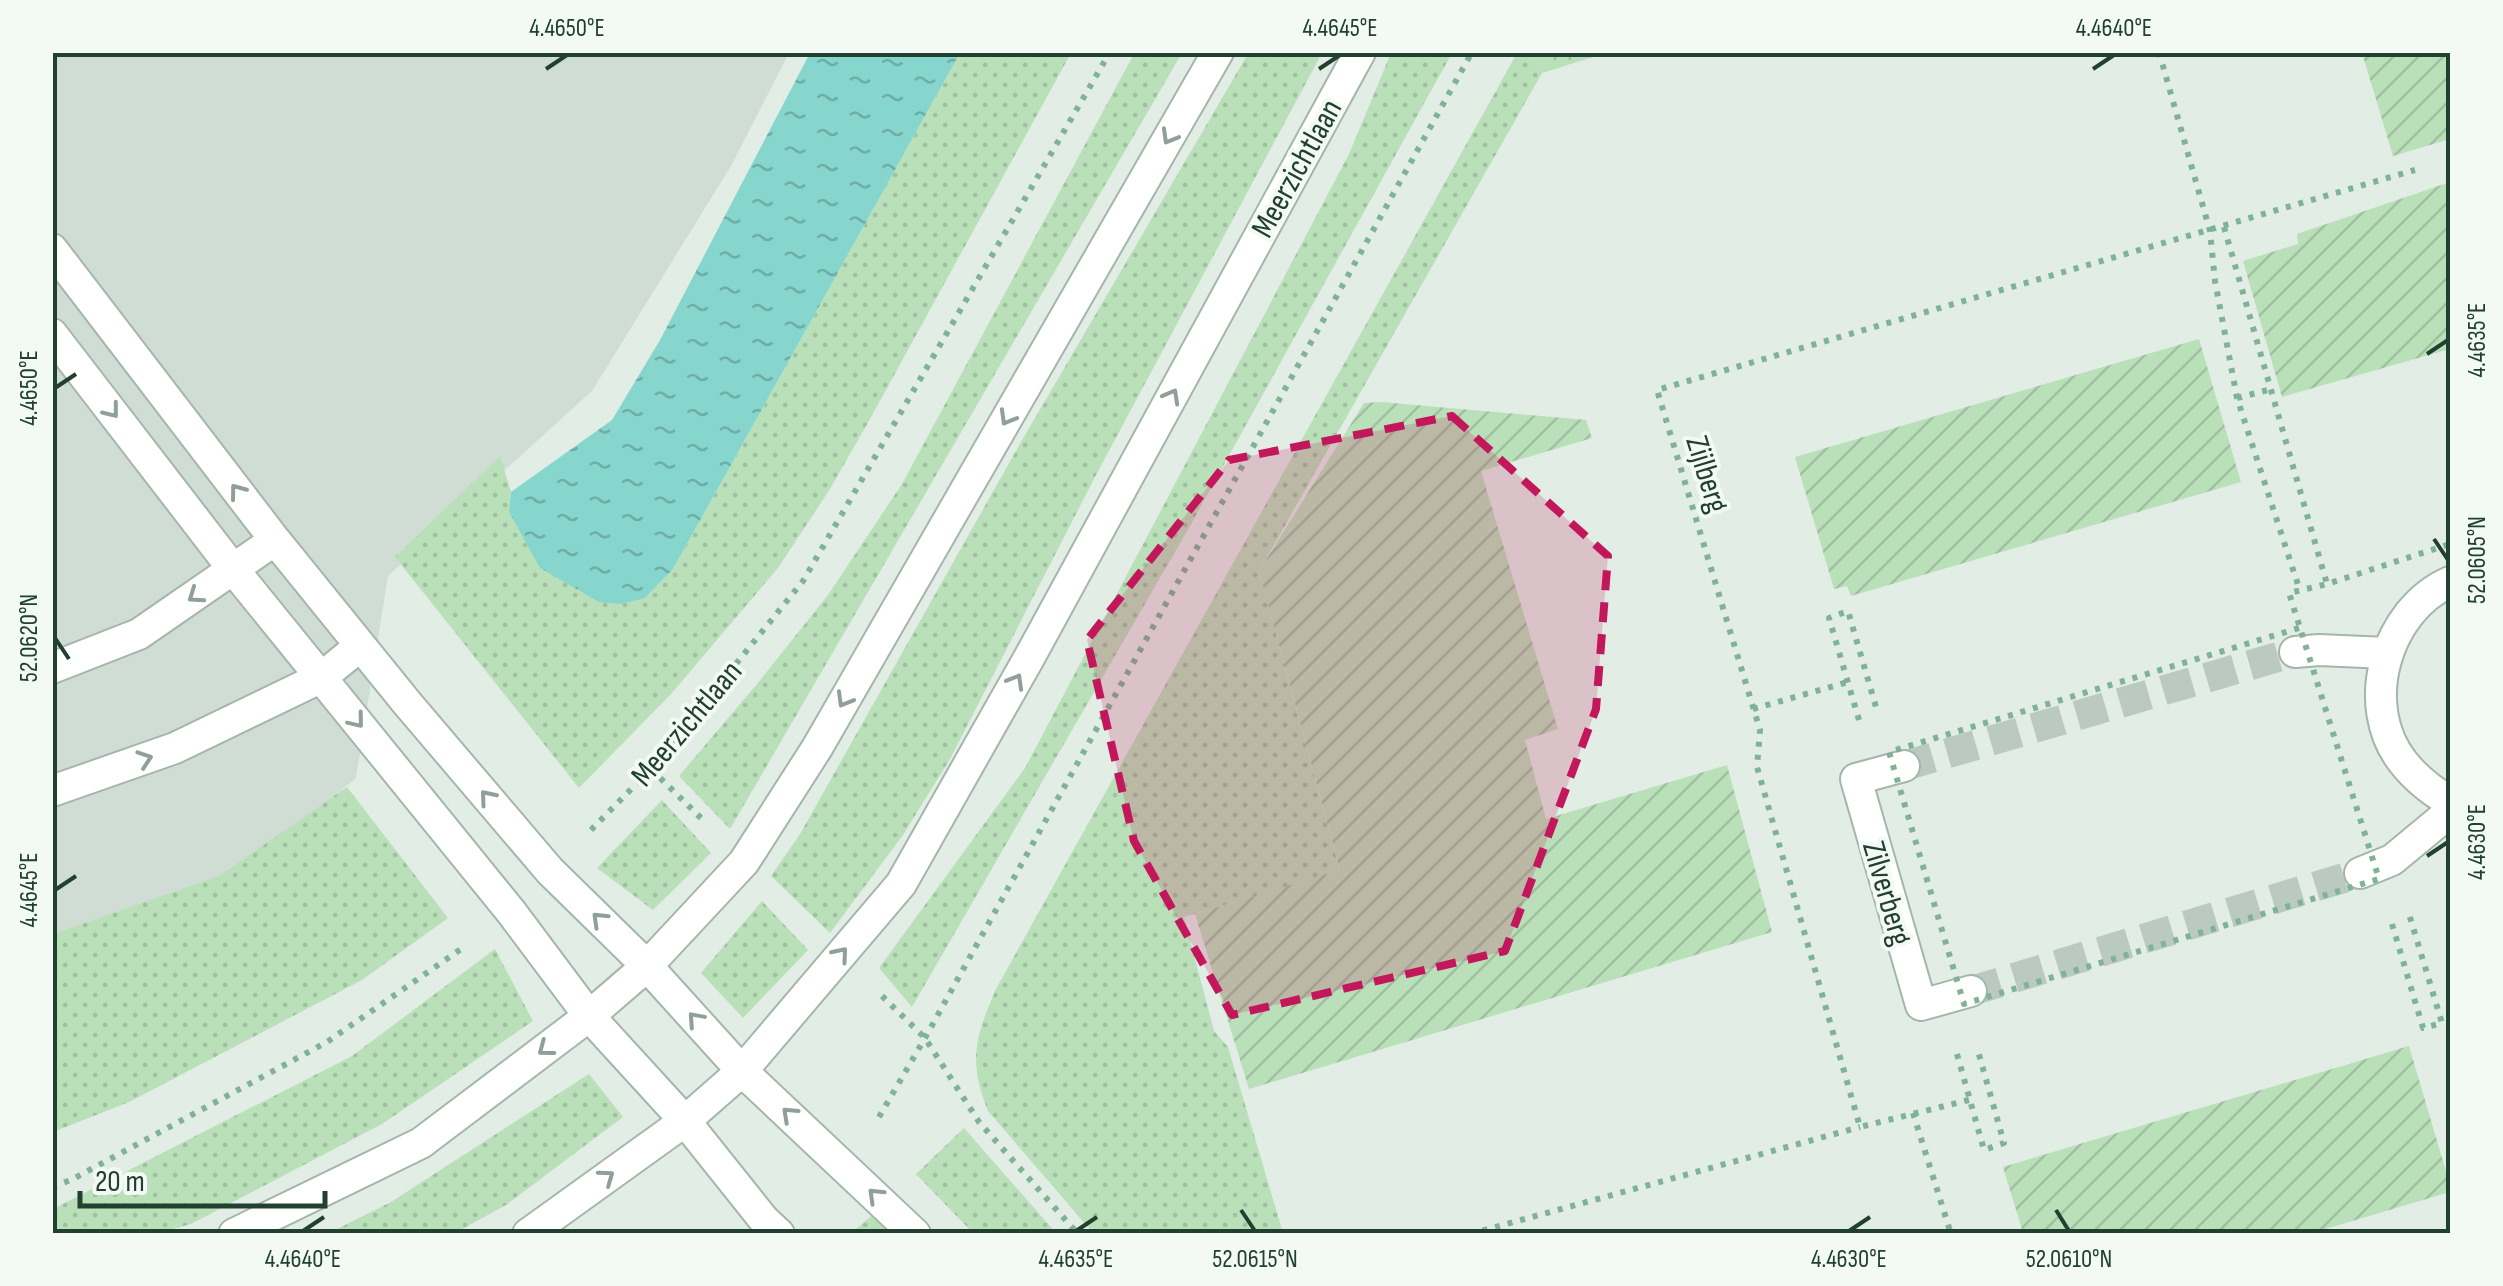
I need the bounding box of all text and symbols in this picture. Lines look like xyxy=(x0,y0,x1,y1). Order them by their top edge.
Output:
text: 4.4650°E xyxy=(529,13,605,44)
text: 4.4645°E xyxy=(1302,13,1378,44)
text: 4.4640°E xyxy=(2076,13,2152,44)
street label: Meerzichtlaan xyxy=(1243,93,1351,245)
one-way arrow xyxy=(1162,126,1181,144)
text: 4.4635°E xyxy=(2462,303,2493,377)
text: 4.4650°E xyxy=(14,350,45,426)
one-way arrow xyxy=(1159,389,1179,407)
one-way arrow xyxy=(100,400,118,418)
one-way arrow xyxy=(1000,408,1019,426)
street label: Zijlberg xyxy=(1676,431,1737,518)
one-way arrow xyxy=(232,484,249,502)
text: 52.0605°N xyxy=(2462,516,2493,604)
one-way arrow xyxy=(187,584,206,602)
text: 52.0620°N xyxy=(14,594,45,682)
street label: Meerzichtlaan xyxy=(623,653,751,795)
one-way arrow xyxy=(1003,674,1023,692)
one-way arrow xyxy=(837,689,857,707)
one-way arrow xyxy=(345,710,363,728)
one-way arrow xyxy=(135,750,152,771)
one-way arrow xyxy=(481,791,499,809)
text: 4.4630°E xyxy=(2462,804,2493,880)
street label: Zilverberg xyxy=(1853,837,1920,950)
text: 4.4645°E xyxy=(14,852,45,928)
one-way arrow xyxy=(592,913,610,931)
one-way arrow xyxy=(829,947,847,965)
one-way arrow xyxy=(688,1012,706,1031)
one-way arrow xyxy=(538,1038,556,1055)
one-way arrow xyxy=(782,1108,800,1126)
scale bar xyxy=(80,1146,325,1208)
text: 20 m xyxy=(95,1164,145,1200)
one-way arrow xyxy=(596,1171,614,1189)
one-way arrow xyxy=(869,1189,887,1207)
text: 4.4640°E xyxy=(265,1244,341,1275)
text: 4.4635°E xyxy=(1039,1244,1113,1275)
text: 52.0615°N xyxy=(1212,1244,1298,1275)
text: 4.4630°E xyxy=(1811,1244,1887,1275)
text: 52.0610°N xyxy=(2026,1244,2112,1275)

